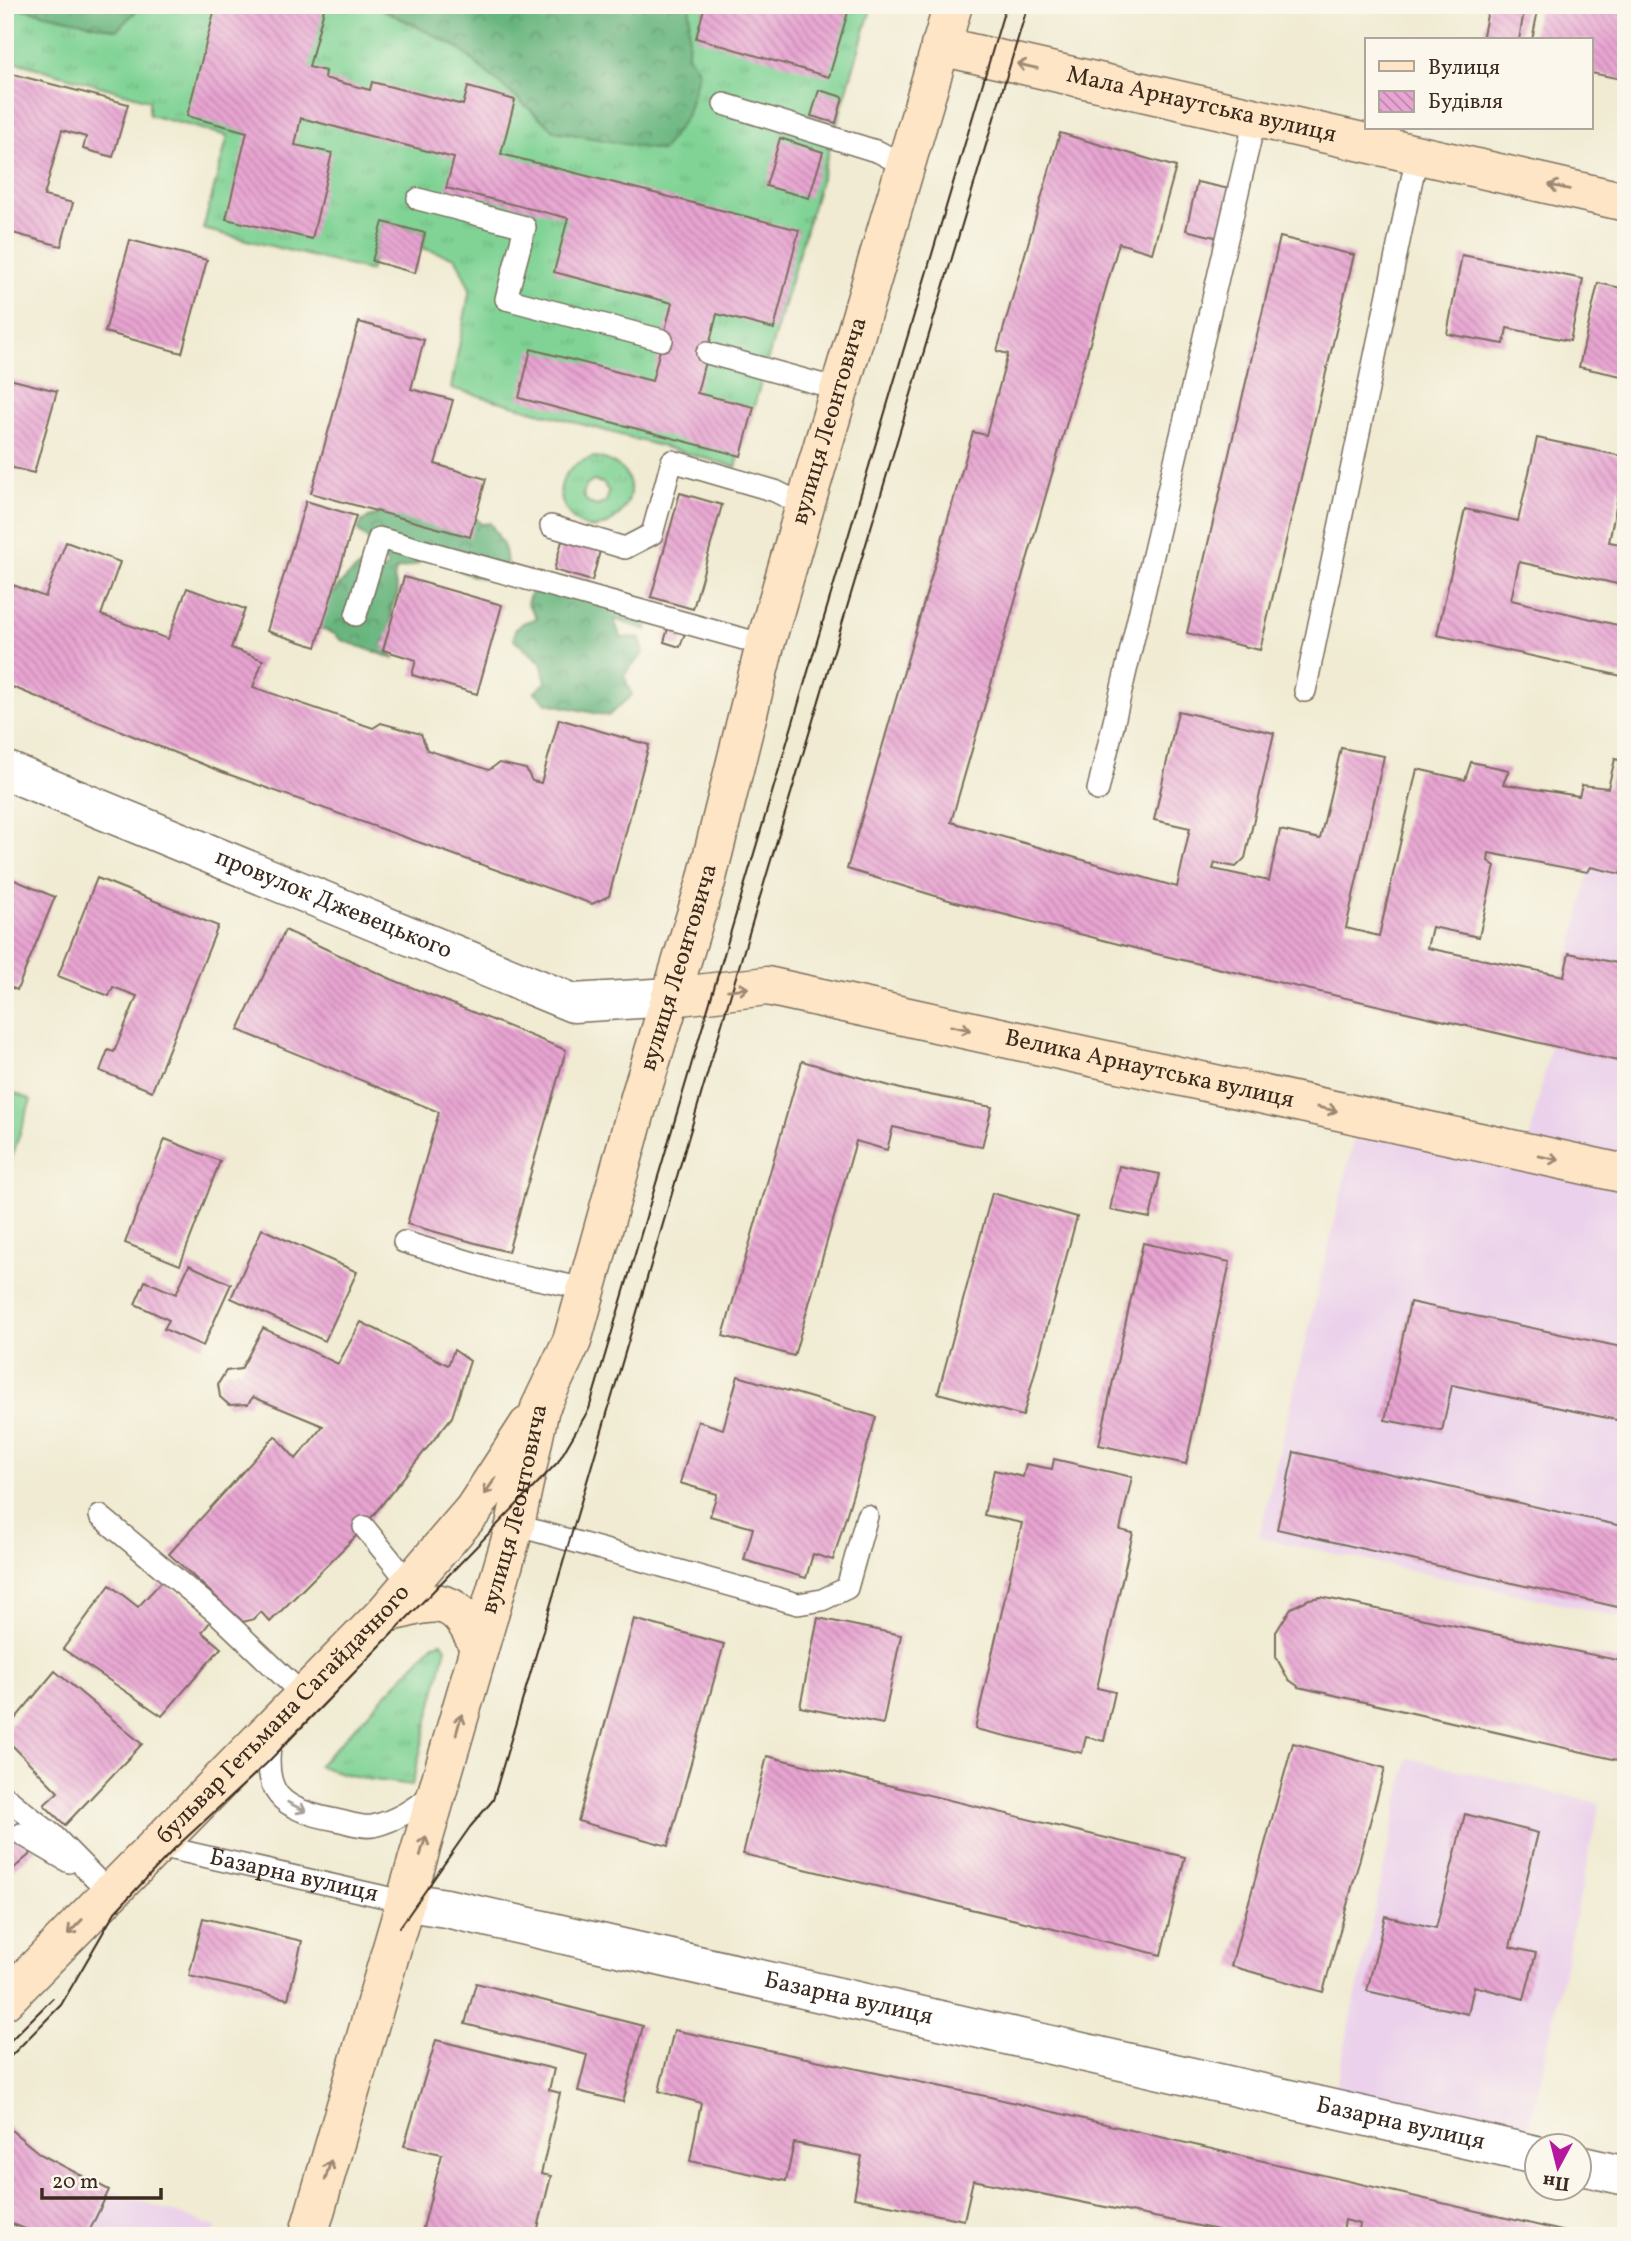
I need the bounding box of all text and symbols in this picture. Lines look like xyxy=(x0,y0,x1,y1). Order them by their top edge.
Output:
legend xyxy=(1365,38,1592,130)
text: Вулиця xyxy=(1428,54,1500,83)
street label: Мала Арнаутська вулиця xyxy=(1063,58,1340,153)
one-way arrow xyxy=(1016,59,1039,72)
text: Будівля xyxy=(1428,88,1503,117)
one-way arrow xyxy=(1548,180,1571,193)
street label: вулиця Леонтовича xyxy=(783,313,877,529)
street label: провулок Джевецького xyxy=(210,841,457,969)
street label: вулиця Леонтовича xyxy=(632,861,727,1075)
one-way arrow xyxy=(726,983,749,996)
street label: Велика Арнаутська вулиця xyxy=(1001,1021,1297,1118)
one-way arrow xyxy=(949,1022,972,1036)
one-way arrow xyxy=(1315,1102,1338,1116)
one-way arrow xyxy=(1537,1151,1560,1165)
street label: вулиця Леонтовича xyxy=(473,1401,557,1618)
one-way arrow xyxy=(483,1476,497,1495)
street label: бульвар Гетьмана Сагайдачного xyxy=(149,1577,419,1852)
one-way arrow xyxy=(453,1714,466,1736)
one-way arrow xyxy=(286,1800,306,1814)
one-way arrow xyxy=(417,1835,430,1858)
street label: Базарна вулиця xyxy=(206,1841,381,1912)
one-way arrow xyxy=(66,1919,83,1936)
street label: Базарна вулиця xyxy=(761,1964,936,2035)
street label: Базарна вулиця xyxy=(1313,2089,1488,2160)
north arrow xyxy=(1522,2132,1592,2202)
scale bar xyxy=(42,2157,161,2201)
one-way arrow xyxy=(322,2160,335,2182)
text: Пн xyxy=(1541,2167,1571,2196)
text: 20 m xyxy=(52,2168,98,2197)

